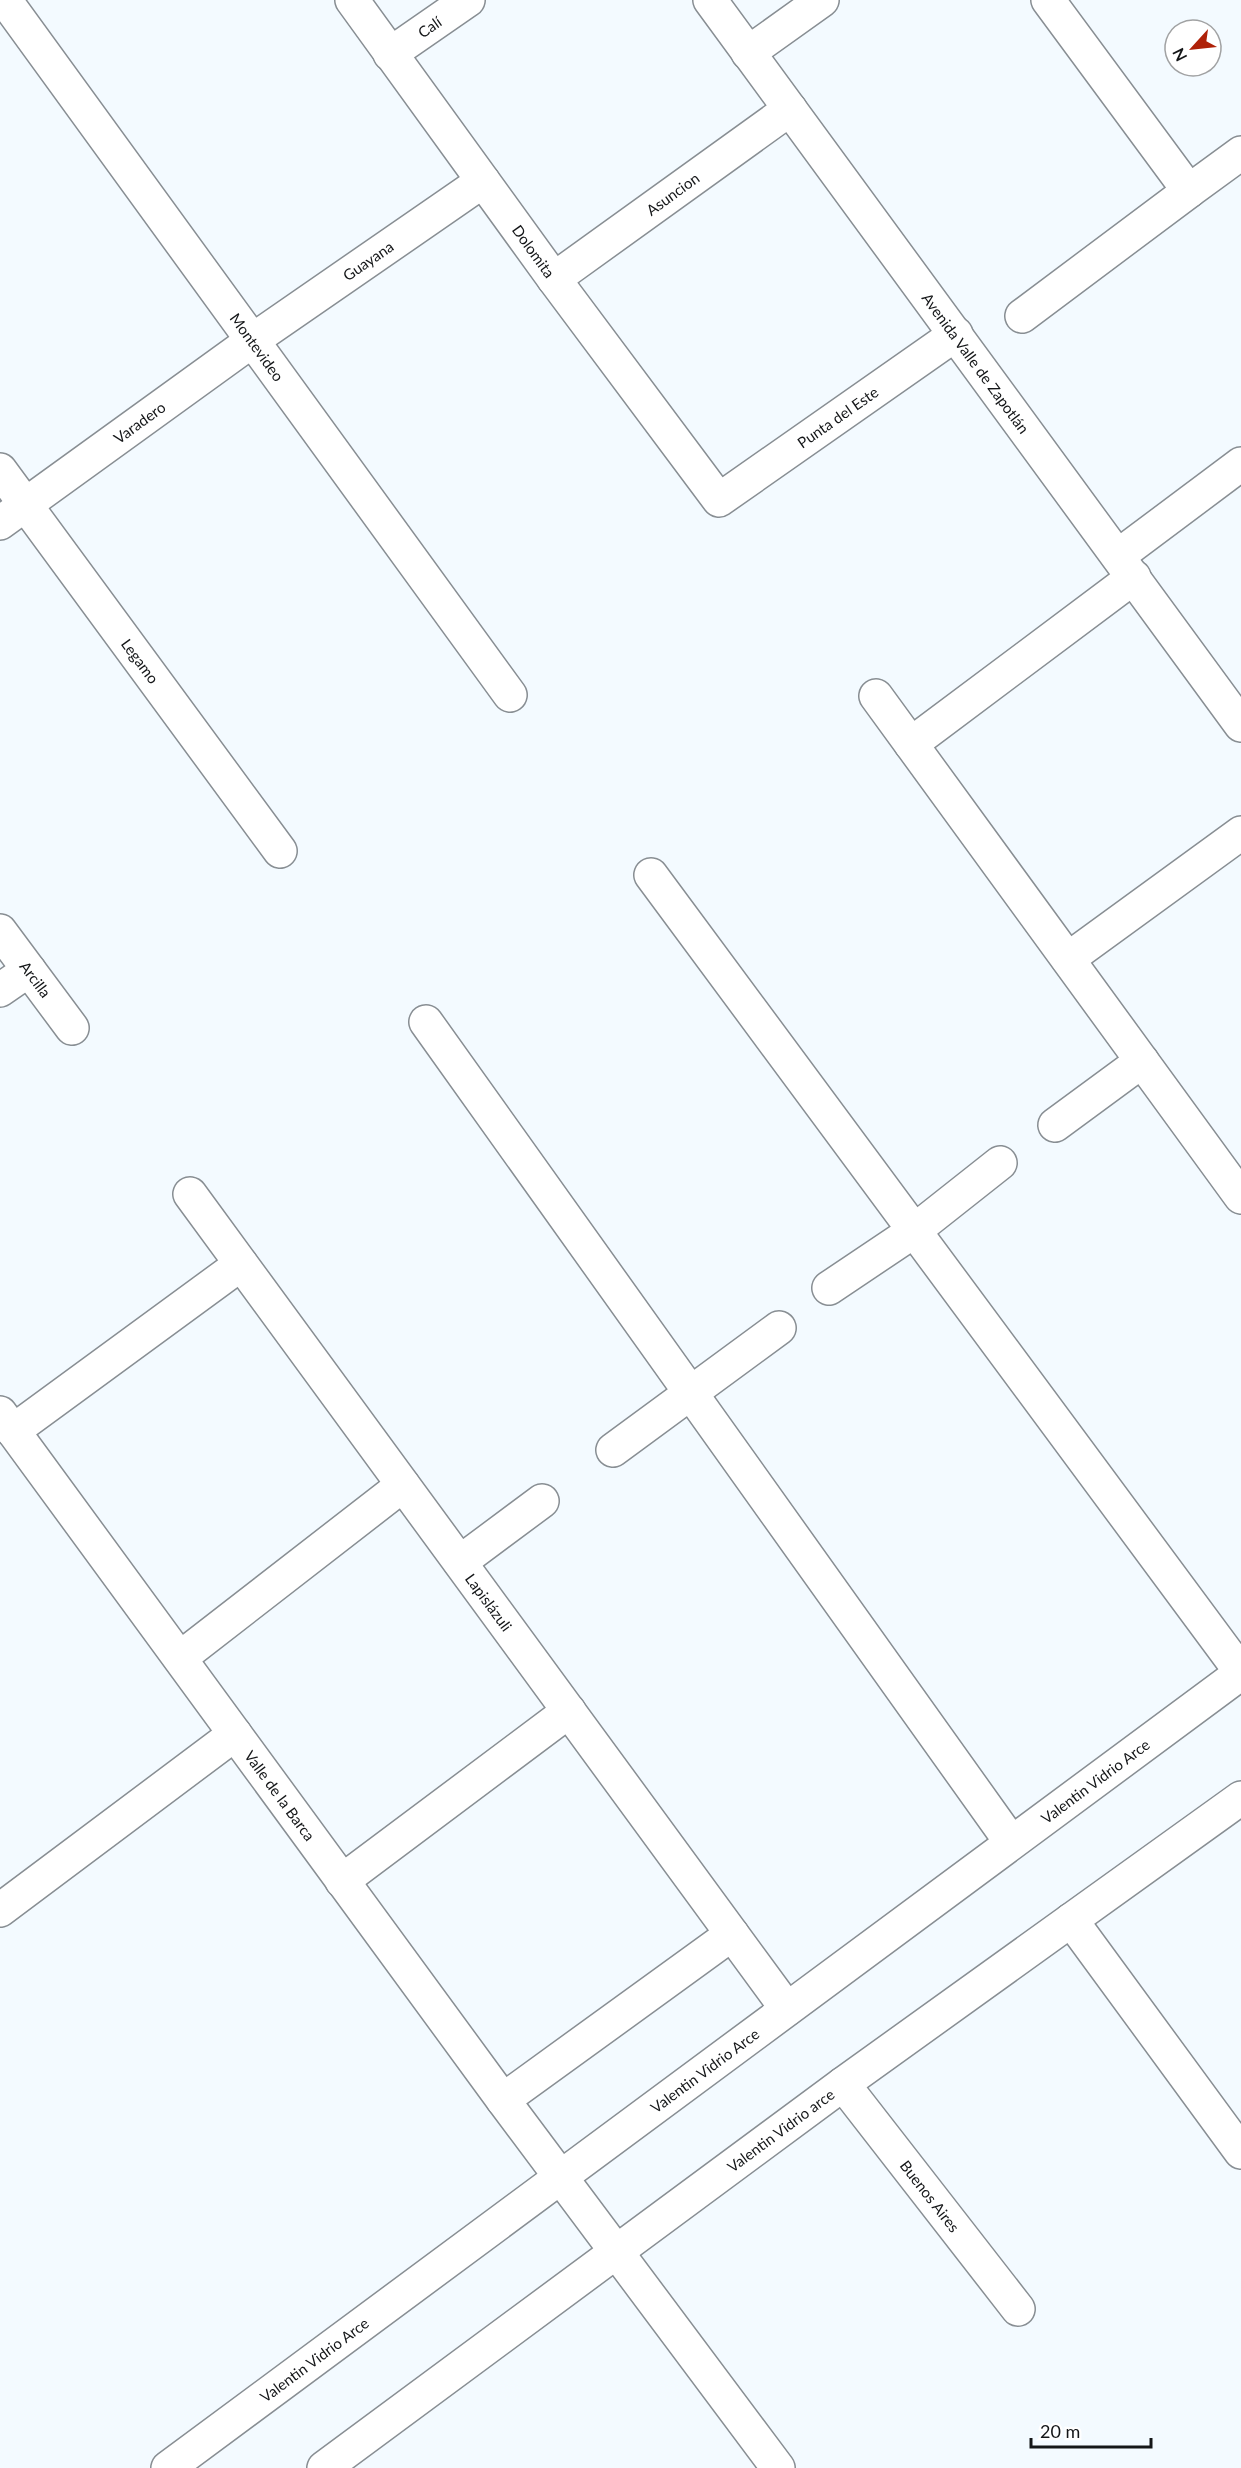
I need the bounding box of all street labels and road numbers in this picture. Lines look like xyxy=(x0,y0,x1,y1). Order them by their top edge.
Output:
street label: Calí xyxy=(414,11,446,41)
street label: Asuncion xyxy=(642,169,703,219)
street label: Dolomita xyxy=(509,221,559,281)
street label: Guayana xyxy=(339,237,397,284)
street label: Avenida Valle de Zapotlán xyxy=(918,289,1033,437)
street label: Montevideo xyxy=(226,309,288,385)
street label: Punta del Este xyxy=(794,382,881,451)
street label: Varadero xyxy=(110,398,169,447)
street label: Legamo xyxy=(118,635,163,687)
street label: Arcilla xyxy=(16,958,55,1001)
street label: Lapislázuli xyxy=(462,1570,516,1635)
street label: Valentin Vidrio Arce xyxy=(1037,1735,1153,1827)
street label: Valle de la Barca xyxy=(241,1747,319,1844)
street label: Valentin Vidrio Arce xyxy=(647,2024,763,2116)
street label: Valentin Vidrio arce xyxy=(724,2085,838,2176)
street label: Buenos Aires xyxy=(897,2157,964,2236)
street label: Valentin Vidrio Arce xyxy=(256,2314,372,2406)

